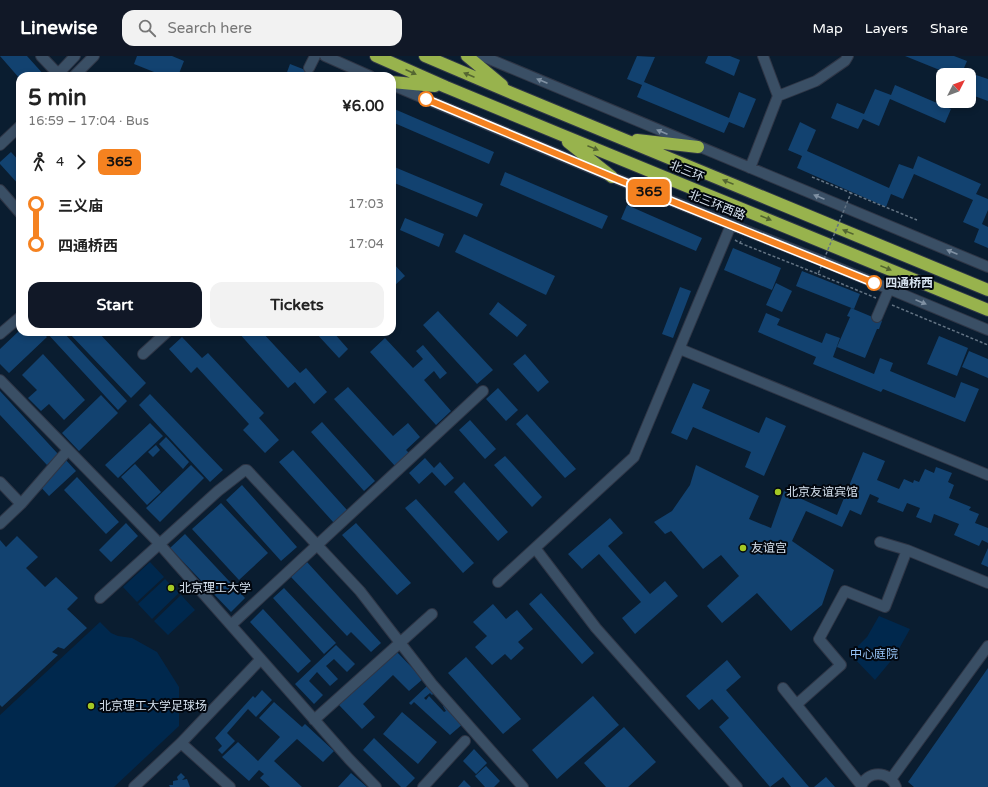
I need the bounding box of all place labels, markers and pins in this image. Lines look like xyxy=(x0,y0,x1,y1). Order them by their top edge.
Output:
unlabelled marker xyxy=(418,91,434,107)
marker: 四通桥西 xyxy=(866,275,882,291)
place label: 四通桥西 xyxy=(885,276,933,290)
place label: 北京友谊宾馆 xyxy=(786,485,858,499)
marker: 北京友谊宾馆 xyxy=(773,487,783,497)
place label: 友谊宫 xyxy=(751,541,787,555)
marker: 友谊宫 xyxy=(738,543,748,553)
place label: 北京理工大学 xyxy=(179,581,251,595)
marker: 北京理工大学 xyxy=(166,583,176,593)
place label: 北京理工大学足球场 xyxy=(99,699,207,713)
marker: 北京理工大学足球场 xyxy=(86,701,96,711)

